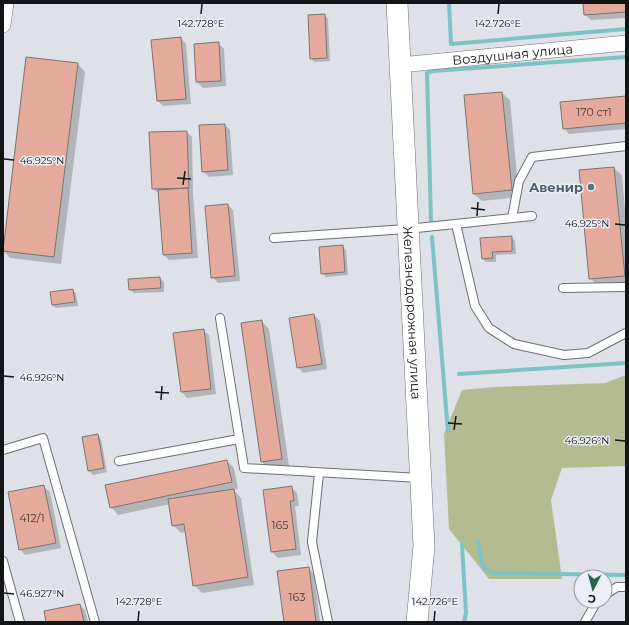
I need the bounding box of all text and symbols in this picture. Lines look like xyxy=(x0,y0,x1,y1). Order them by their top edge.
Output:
text: 142.728°E xyxy=(178,17,225,30)
text: 142.726°E xyxy=(475,17,521,30)
street label: Воздушная улица xyxy=(451,40,574,68)
house number: 170 ст1 xyxy=(576,105,612,119)
text: 46.925°N xyxy=(20,154,64,167)
place label: Авенир xyxy=(529,179,583,195)
marker: Авенир xyxy=(586,182,596,192)
text: 46.925°N xyxy=(565,217,609,230)
street label: Железнодорожная улица xyxy=(400,225,425,400)
text: 46.926°N xyxy=(20,371,64,384)
text: 46.926°N xyxy=(565,434,609,447)
house number: 412/1 xyxy=(19,511,45,525)
house number: 165 xyxy=(272,518,288,532)
north arrow xyxy=(573,569,613,609)
text: 46.927°N xyxy=(20,587,64,600)
house number: 163 xyxy=(289,590,305,604)
text: С xyxy=(587,592,597,606)
text: 142.728°E xyxy=(116,595,163,608)
text: 142.726°E xyxy=(412,595,458,608)

